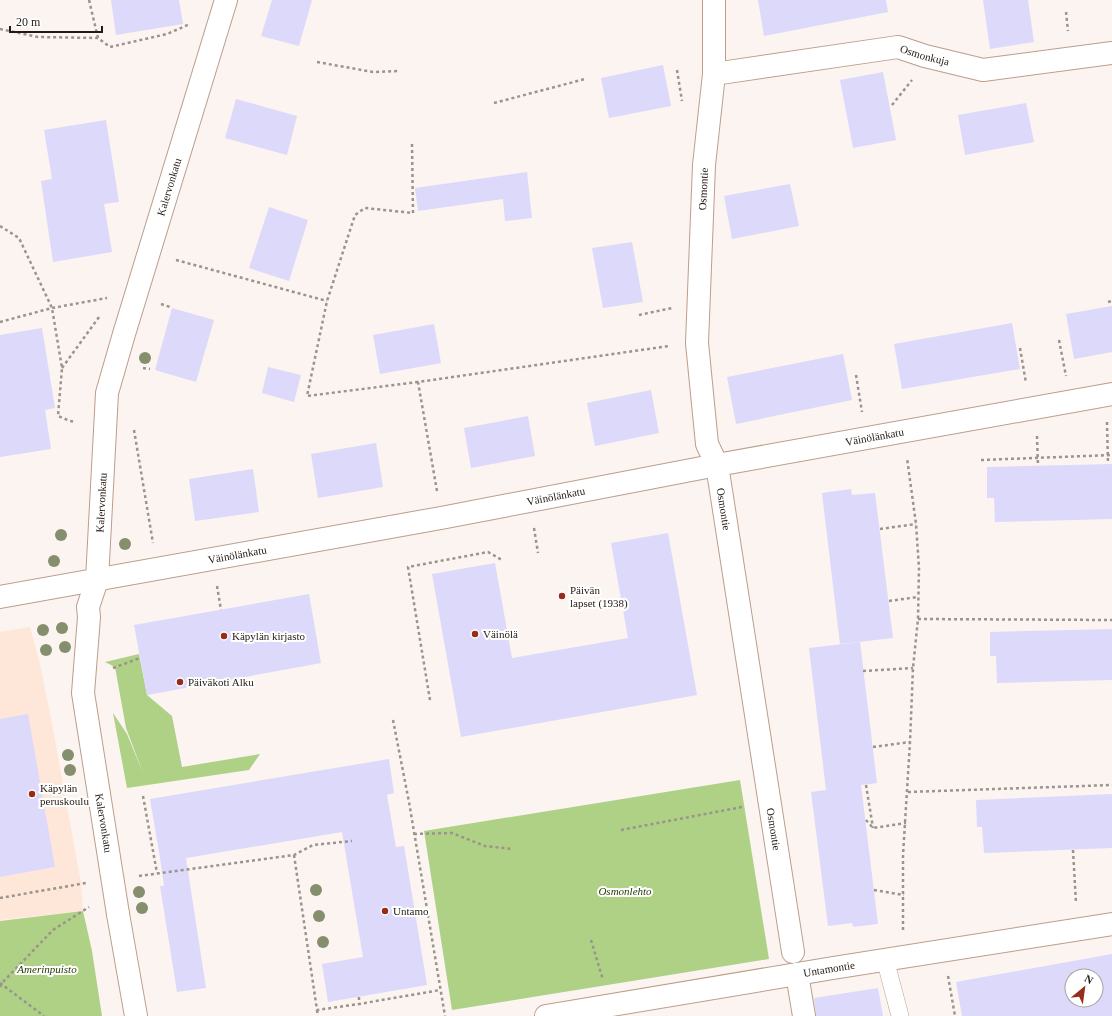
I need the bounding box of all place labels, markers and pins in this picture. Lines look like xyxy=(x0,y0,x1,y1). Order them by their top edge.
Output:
place label: Päivän lapset (1938) xyxy=(570,584,628,610)
marker: Päivän lapset (1938) xyxy=(557,591,567,601)
place label: Väinölä xyxy=(483,628,518,640)
marker: Väinölä xyxy=(470,629,480,639)
place label: Käpylän kirjasto xyxy=(232,630,306,642)
marker: Käpylän kirjasto xyxy=(219,631,229,641)
place label: Päiväkoti Alku xyxy=(188,676,254,688)
marker: Päiväkoti Alku xyxy=(175,677,185,687)
place label: Käpylän peruskoulu xyxy=(40,782,89,807)
marker: Käpylän peruskoulu xyxy=(27,789,37,799)
place label: Untamo xyxy=(393,905,429,917)
marker: Untamo xyxy=(380,906,390,916)

